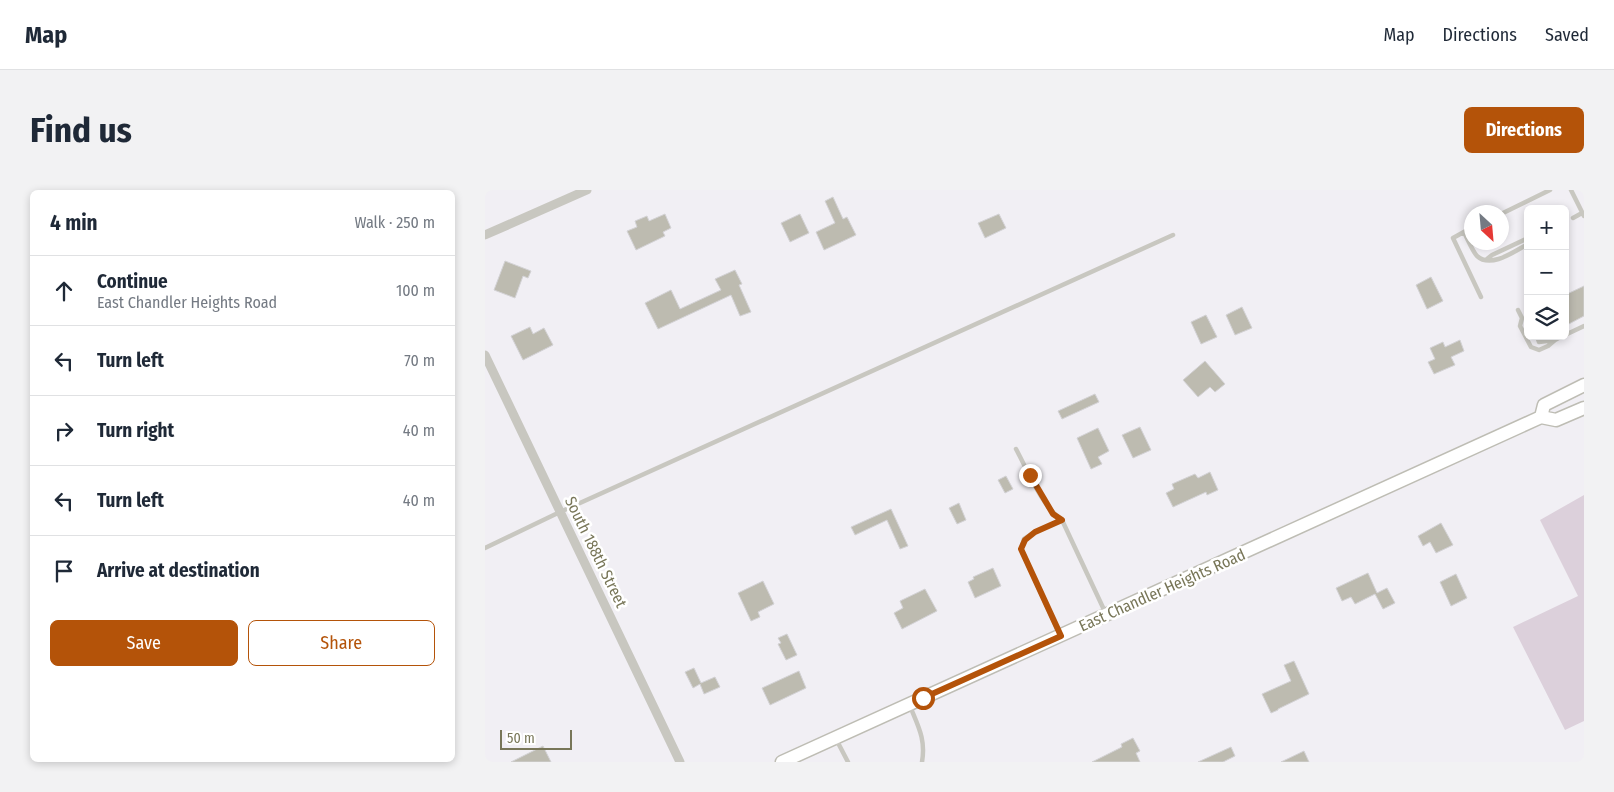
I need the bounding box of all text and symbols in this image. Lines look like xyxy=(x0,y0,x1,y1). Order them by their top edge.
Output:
text: Map xyxy=(25,21,67,49)
text: Map xyxy=(1383,24,1415,46)
text: Directions xyxy=(1443,24,1517,46)
text: Saved xyxy=(1545,24,1589,46)
button: Directions xyxy=(1464,107,1584,153)
text: Find us xyxy=(30,109,132,151)
north arrow xyxy=(1464,205,1509,250)
map controls xyxy=(1524,205,1569,340)
button: + xyxy=(1524,205,1569,250)
text: 4 min xyxy=(50,210,98,236)
text: Walk · 250 m xyxy=(354,213,435,232)
button: − xyxy=(1524,250,1569,295)
text: Continue xyxy=(97,270,168,293)
icon: ahead xyxy=(50,277,78,305)
text: 100 m xyxy=(396,281,435,300)
text: East Chandler Heights Road xyxy=(97,293,277,312)
button: layers xyxy=(1524,295,1569,340)
icon: left xyxy=(50,347,78,375)
text: Turn left xyxy=(97,349,164,372)
text: 70 m xyxy=(404,351,435,370)
icon: right xyxy=(50,417,78,445)
text: Turn right xyxy=(97,419,174,442)
text: 40 m xyxy=(403,421,435,440)
route end xyxy=(1019,464,1042,487)
icon: left xyxy=(50,487,78,515)
text: Turn left xyxy=(97,489,164,512)
text: 40 m xyxy=(403,491,435,510)
street label: South 188th Street xyxy=(561,493,631,611)
street label: East Chandler Heights Road xyxy=(1076,545,1248,635)
icon: arrive xyxy=(50,557,78,585)
text: Arrive at destination xyxy=(97,559,260,582)
button: Save xyxy=(50,620,238,666)
button: Share xyxy=(248,620,435,666)
route start xyxy=(912,687,935,710)
scale bar xyxy=(500,727,573,750)
text: 50 m xyxy=(507,730,535,747)

